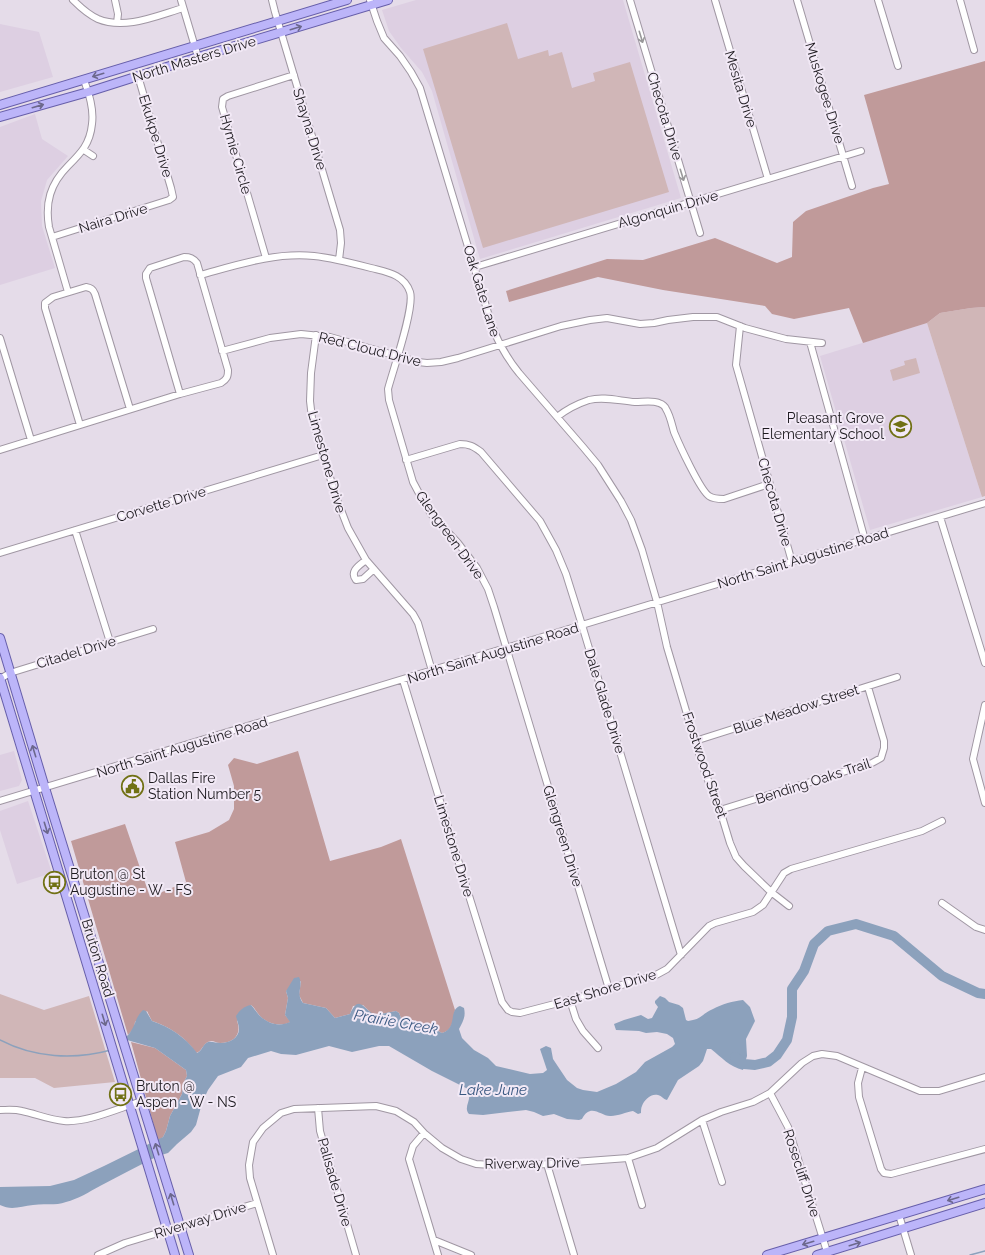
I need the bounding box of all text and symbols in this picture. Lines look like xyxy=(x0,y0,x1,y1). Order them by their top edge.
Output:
one-way arrow xyxy=(289,24,302,31)
one-way arrow xyxy=(638,31,645,44)
street label: North Masters Drive xyxy=(130,33,258,85)
street label: Muskogee Drive xyxy=(802,41,848,145)
street label: Mesita Drive xyxy=(722,49,760,129)
street label: Checota Drive xyxy=(644,70,686,162)
one-way arrow xyxy=(92,72,105,79)
street label: Shayna Drive xyxy=(290,86,330,172)
street label: Ekukpe Drive xyxy=(136,93,176,179)
one-way arrow xyxy=(31,102,44,109)
street label: Hymie Circle xyxy=(217,112,255,196)
one-way arrow xyxy=(679,169,686,182)
street label: Algonquin Drive xyxy=(616,187,720,231)
street label: Naira Drive xyxy=(77,200,149,236)
street label: Oak Gate Lane xyxy=(460,243,504,339)
street label: Red Cloud Drive xyxy=(317,329,423,369)
street label: Limestone Drive xyxy=(305,409,349,515)
place label: Pleasant Grove Elementary School xyxy=(761,410,884,442)
school or university icon: Pleasant Grove Elementary School xyxy=(887,413,913,439)
street label: Checota Drive xyxy=(755,456,795,548)
street label: Corvette Drive xyxy=(114,483,208,525)
street label: Glengreen Drive xyxy=(413,488,487,582)
street label: North Saint Augustine Road xyxy=(716,524,890,592)
street label: North Saint Augustine Road xyxy=(406,619,580,687)
street label: Citadel Drive xyxy=(34,632,118,672)
street label: Dale Glade Drive xyxy=(581,647,629,755)
street label: Blue Meadow Street xyxy=(731,681,861,737)
street label: Frostwood Street xyxy=(679,710,731,820)
street label: North Saint Augustine Road xyxy=(95,713,269,781)
one-way arrow xyxy=(30,744,37,757)
street label: Bending Oaks Trail xyxy=(753,755,873,807)
place label: Dallas Fire Station Number 5 xyxy=(148,770,261,802)
public building icon: Dallas Fire Station Number 5 xyxy=(120,773,146,799)
street label: Glengreen Drive xyxy=(540,783,586,889)
street label: Limestone Drive xyxy=(431,793,477,899)
one-way arrow xyxy=(43,822,50,835)
place label: Bruton @ St Augustine - W - FS xyxy=(70,866,192,898)
bus stop icon: Bruton @ St Augustine - W - FS xyxy=(41,869,67,895)
street label: Bruton Road xyxy=(79,917,117,999)
street label: East Shore Drive xyxy=(552,966,658,1012)
water label: Prairie Creek xyxy=(353,1006,439,1038)
one-way arrow xyxy=(101,1013,108,1026)
place label: Bruton @ Aspen - W - NS xyxy=(136,1078,237,1110)
bus stop icon: Bruton @ Aspen - W - NS xyxy=(107,1081,133,1107)
water label: Lake June xyxy=(459,1081,527,1099)
street label: Rosecliff Drive xyxy=(780,1127,824,1219)
street label: Palisade Drive xyxy=(315,1136,355,1228)
one-way arrow xyxy=(153,1142,160,1155)
street label: Riverway Drive xyxy=(484,1154,580,1172)
one-way arrow xyxy=(168,1192,175,1205)
one-way arrow xyxy=(947,1196,960,1203)
street label: Riverway Drive xyxy=(152,1198,248,1242)
one-way arrow xyxy=(802,1240,815,1247)
one-way arrow xyxy=(848,1240,861,1247)

